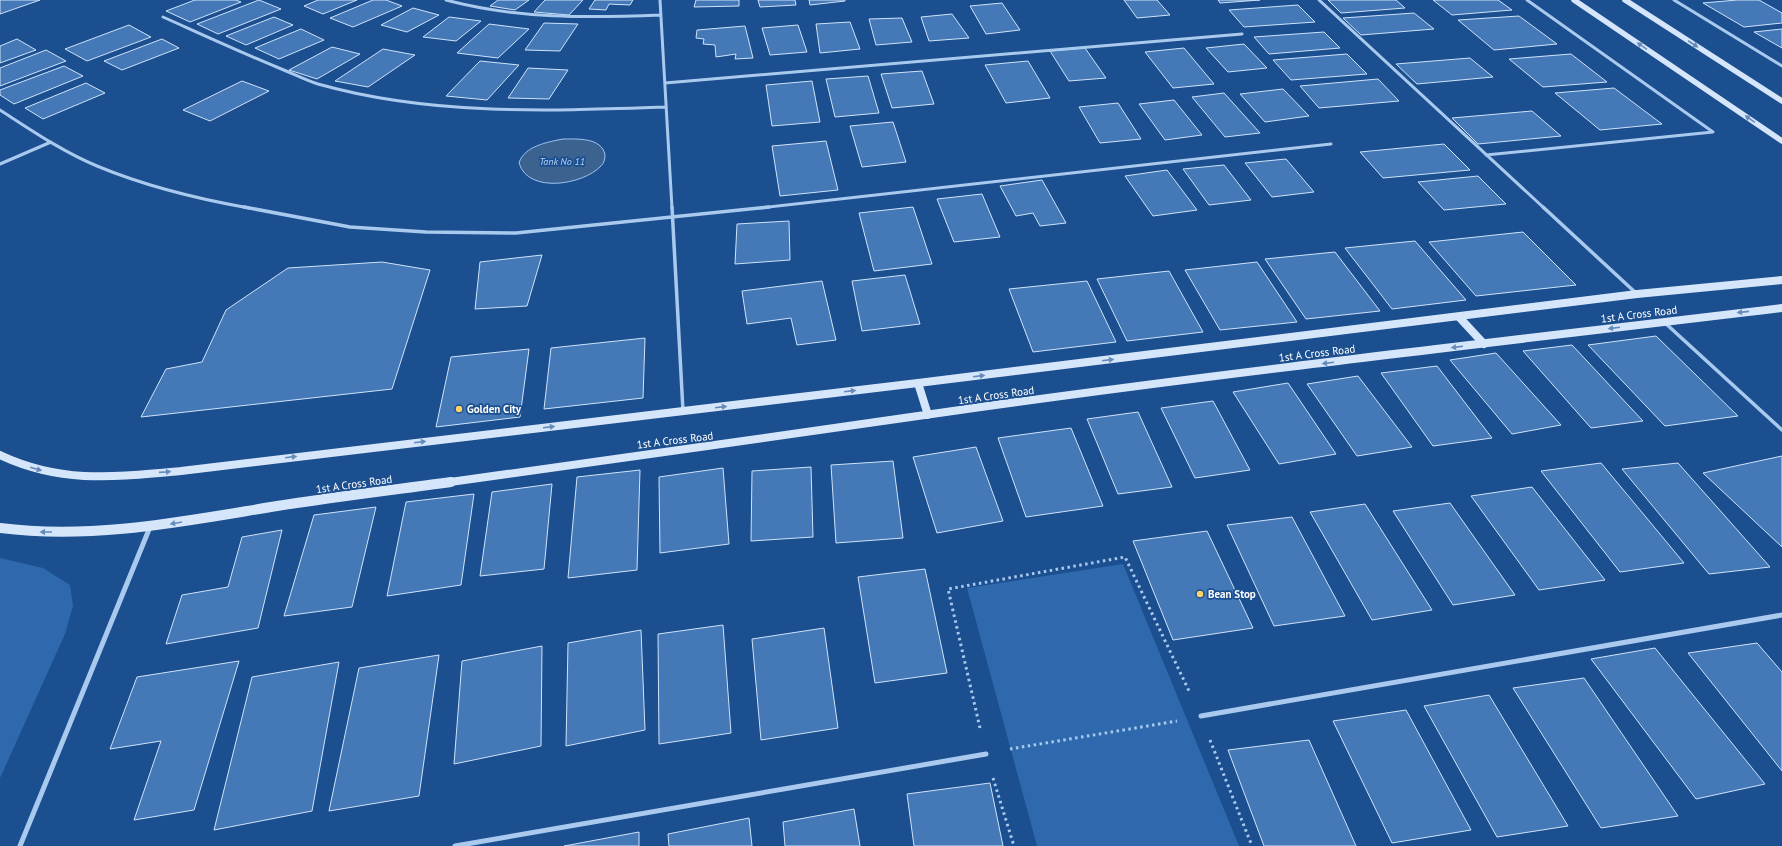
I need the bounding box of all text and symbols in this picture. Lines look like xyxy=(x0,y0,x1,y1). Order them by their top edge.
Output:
one-way arrow xyxy=(1688,40,1698,48)
one-way arrow xyxy=(1637,42,1647,50)
one-way arrow xyxy=(1745,115,1755,123)
water label: Tank No 11 xyxy=(539,155,585,168)
street label: 1st A Cross Road xyxy=(1600,302,1678,326)
one-way arrow xyxy=(1737,309,1749,316)
one-way arrow xyxy=(1608,325,1620,331)
street label: 1st A Cross Road xyxy=(1278,341,1356,365)
one-way arrow xyxy=(1451,344,1463,350)
one-way arrow xyxy=(1102,357,1115,363)
one-way arrow xyxy=(1322,359,1334,366)
one-way arrow xyxy=(973,373,985,379)
street label: 1st A Cross Road xyxy=(957,383,1035,407)
one-way arrow xyxy=(844,388,856,395)
place label: Golden City xyxy=(467,402,522,416)
marker: Golden City xyxy=(454,404,464,414)
one-way arrow xyxy=(715,404,727,410)
one-way arrow xyxy=(543,424,555,430)
street label: 1st A Cross Road xyxy=(636,428,714,452)
one-way arrow xyxy=(414,439,426,445)
one-way arrow xyxy=(285,454,297,461)
one-way arrow xyxy=(30,466,42,472)
one-way arrow xyxy=(159,469,171,476)
street label: 1st A Cross Road xyxy=(315,472,393,496)
one-way arrow xyxy=(169,520,182,526)
one-way arrow xyxy=(39,529,52,535)
place label: Bean Stop xyxy=(1208,587,1256,601)
marker: Bean Stop xyxy=(1195,589,1205,599)

